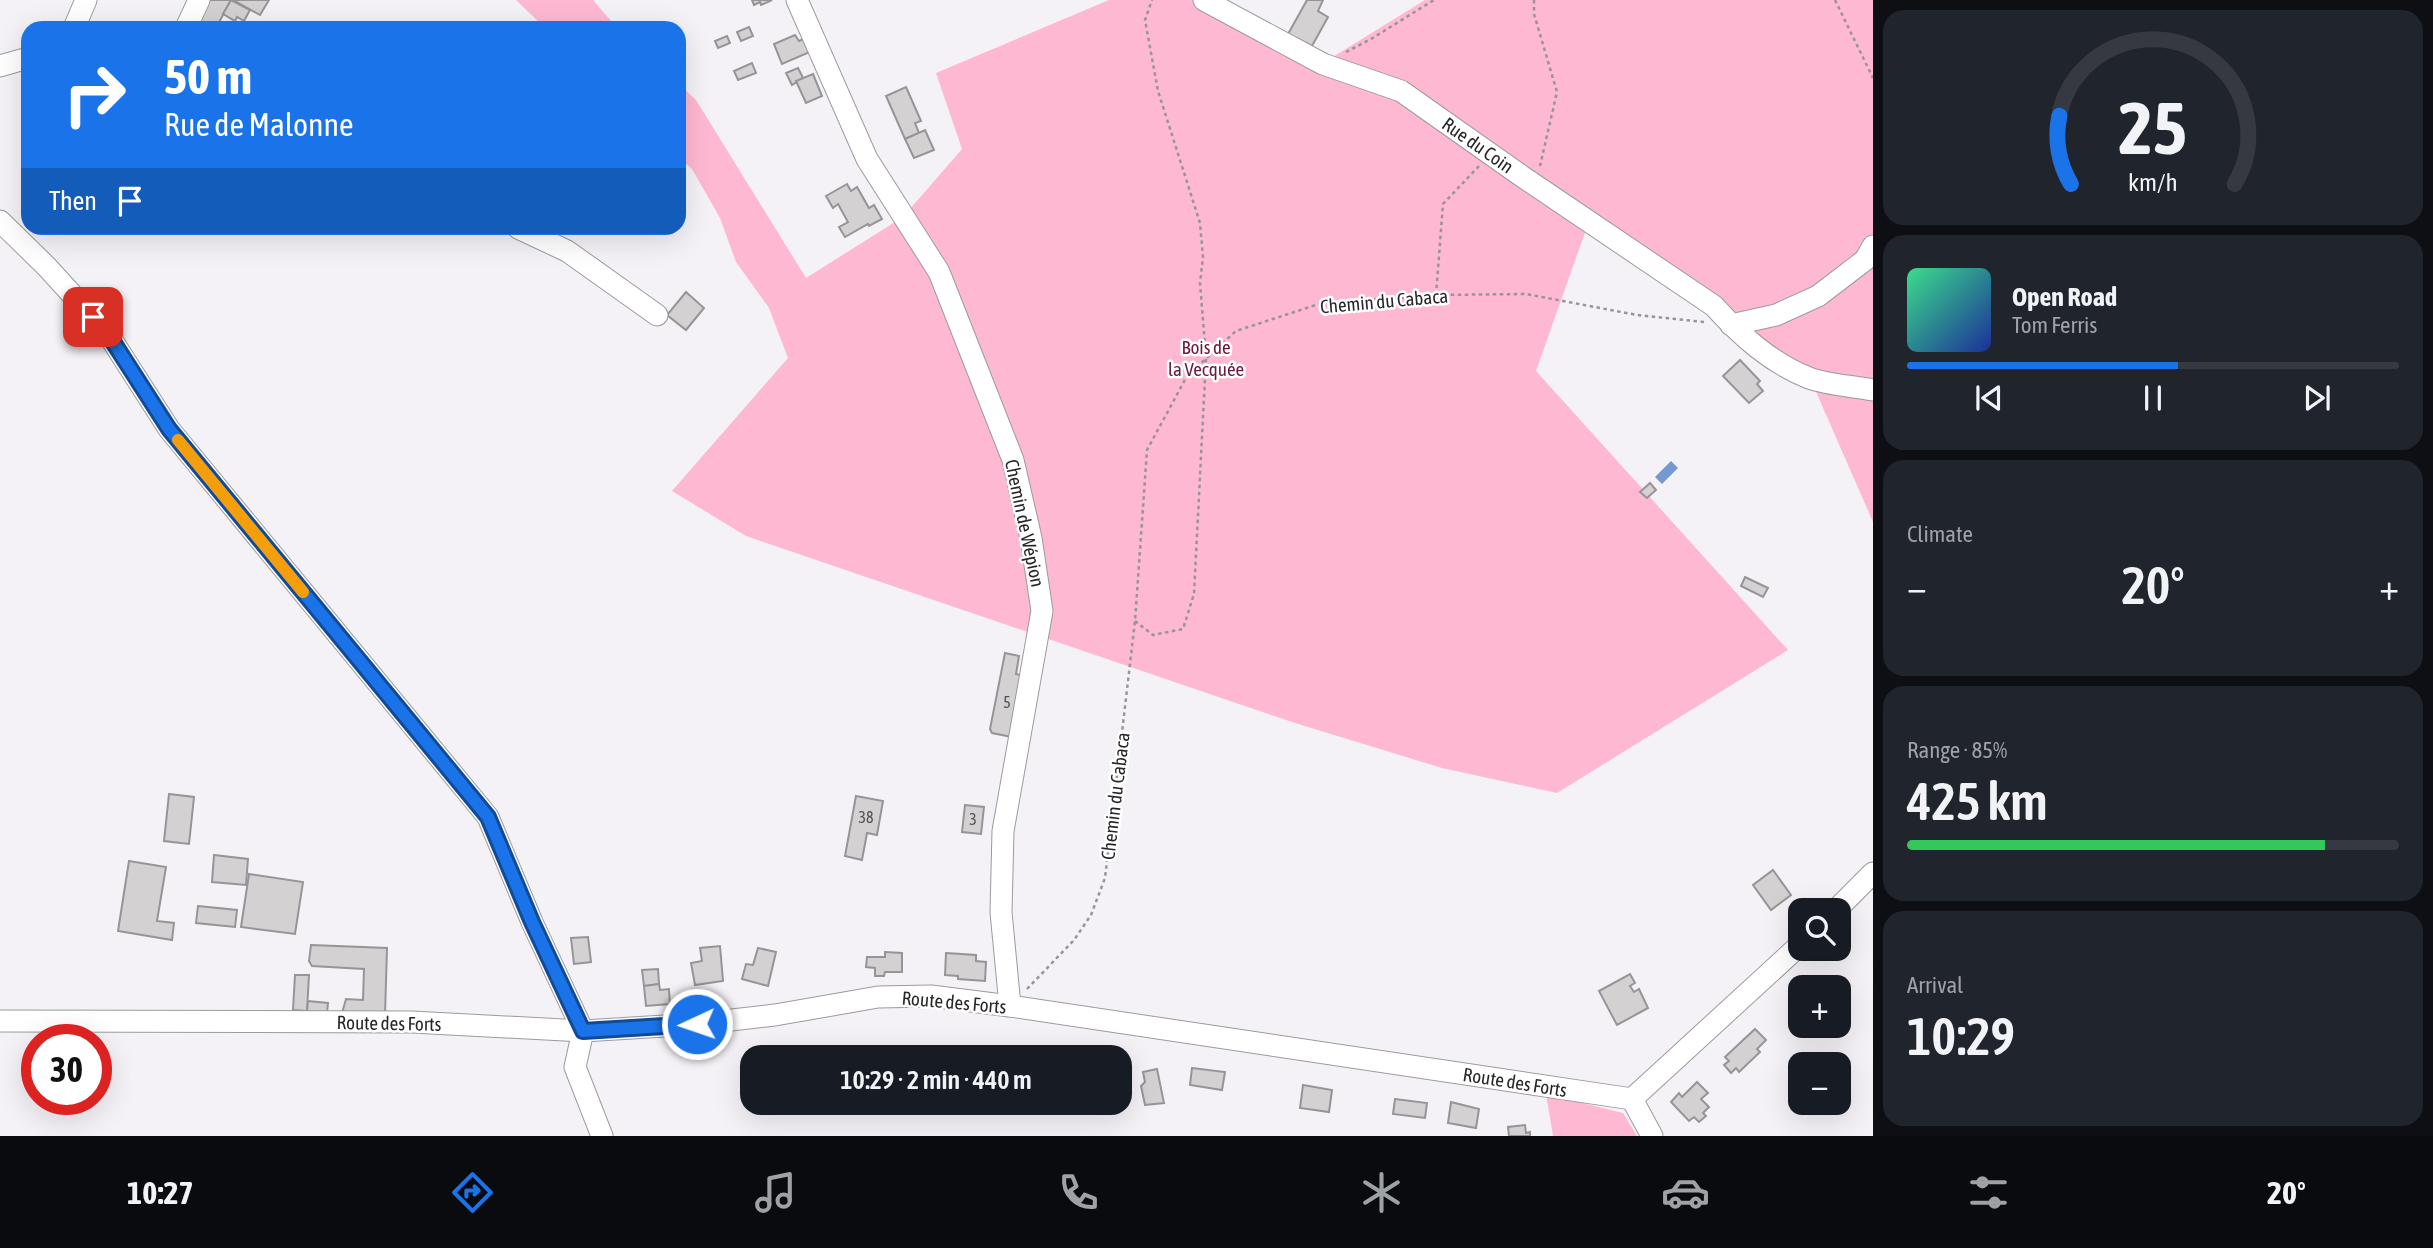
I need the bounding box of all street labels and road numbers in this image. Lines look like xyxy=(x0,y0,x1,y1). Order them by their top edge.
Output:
street label: Rue du Coin xyxy=(1438,113,1518,177)
street label: Chemin du Cabaca xyxy=(1319,284,1449,318)
street label: Chemin de Wépion xyxy=(1001,457,1049,589)
street label: Chemin du Cabaca xyxy=(1096,731,1134,861)
street label: Route des Forts xyxy=(901,986,1007,1018)
street label: Route des Forts xyxy=(336,1011,442,1035)
street label: Route des Forts xyxy=(1461,1063,1569,1101)

